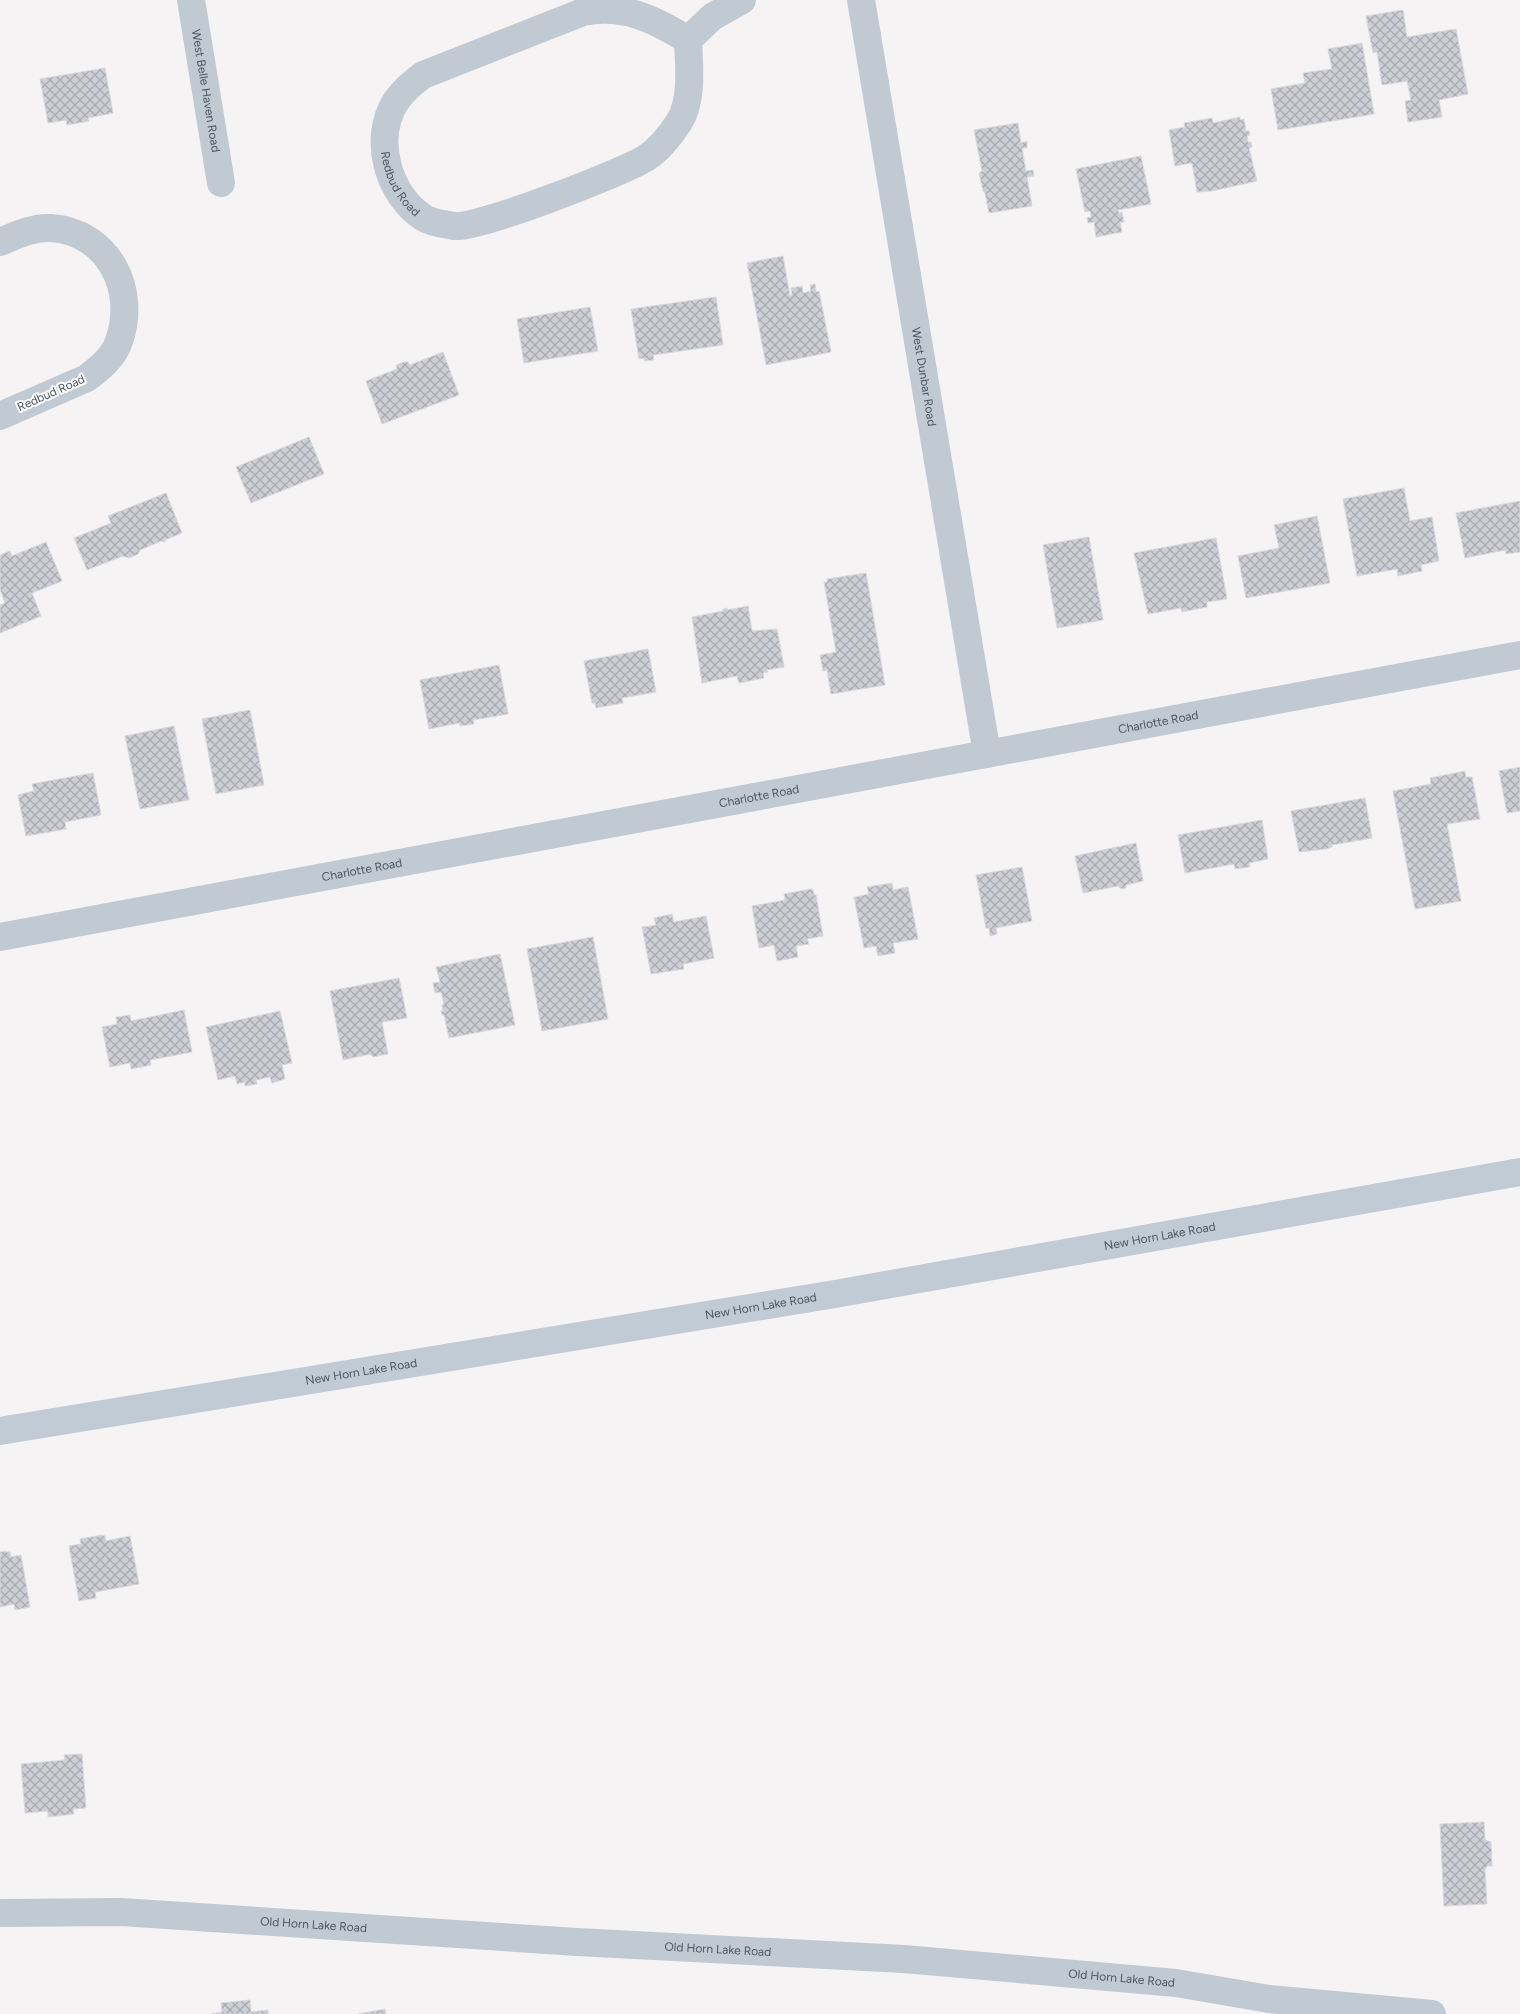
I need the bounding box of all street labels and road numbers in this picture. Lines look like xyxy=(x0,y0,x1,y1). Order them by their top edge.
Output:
street label: West Belle Haven Road xyxy=(189,28,223,153)
street label: Redbud Road xyxy=(378,150,423,219)
street label: West Dunbar Road xyxy=(909,326,939,427)
street label: Redbud Road xyxy=(15,372,87,414)
street label: Charlotte Road xyxy=(1117,708,1200,736)
street label: Charlotte Road xyxy=(718,782,800,810)
street label: Charlotte Road xyxy=(321,856,403,884)
street label: New Horn Lake Road xyxy=(1103,1219,1217,1253)
street label: New Horn Lake Road xyxy=(704,1290,818,1322)
street label: New Horn Lake Road xyxy=(304,1356,418,1388)
street label: Old Horn Lake Road xyxy=(260,1914,367,1935)
street label: Old Horn Lake Road xyxy=(664,1940,772,1959)
street label: Old Horn Lake Road xyxy=(1068,1967,1176,1990)

